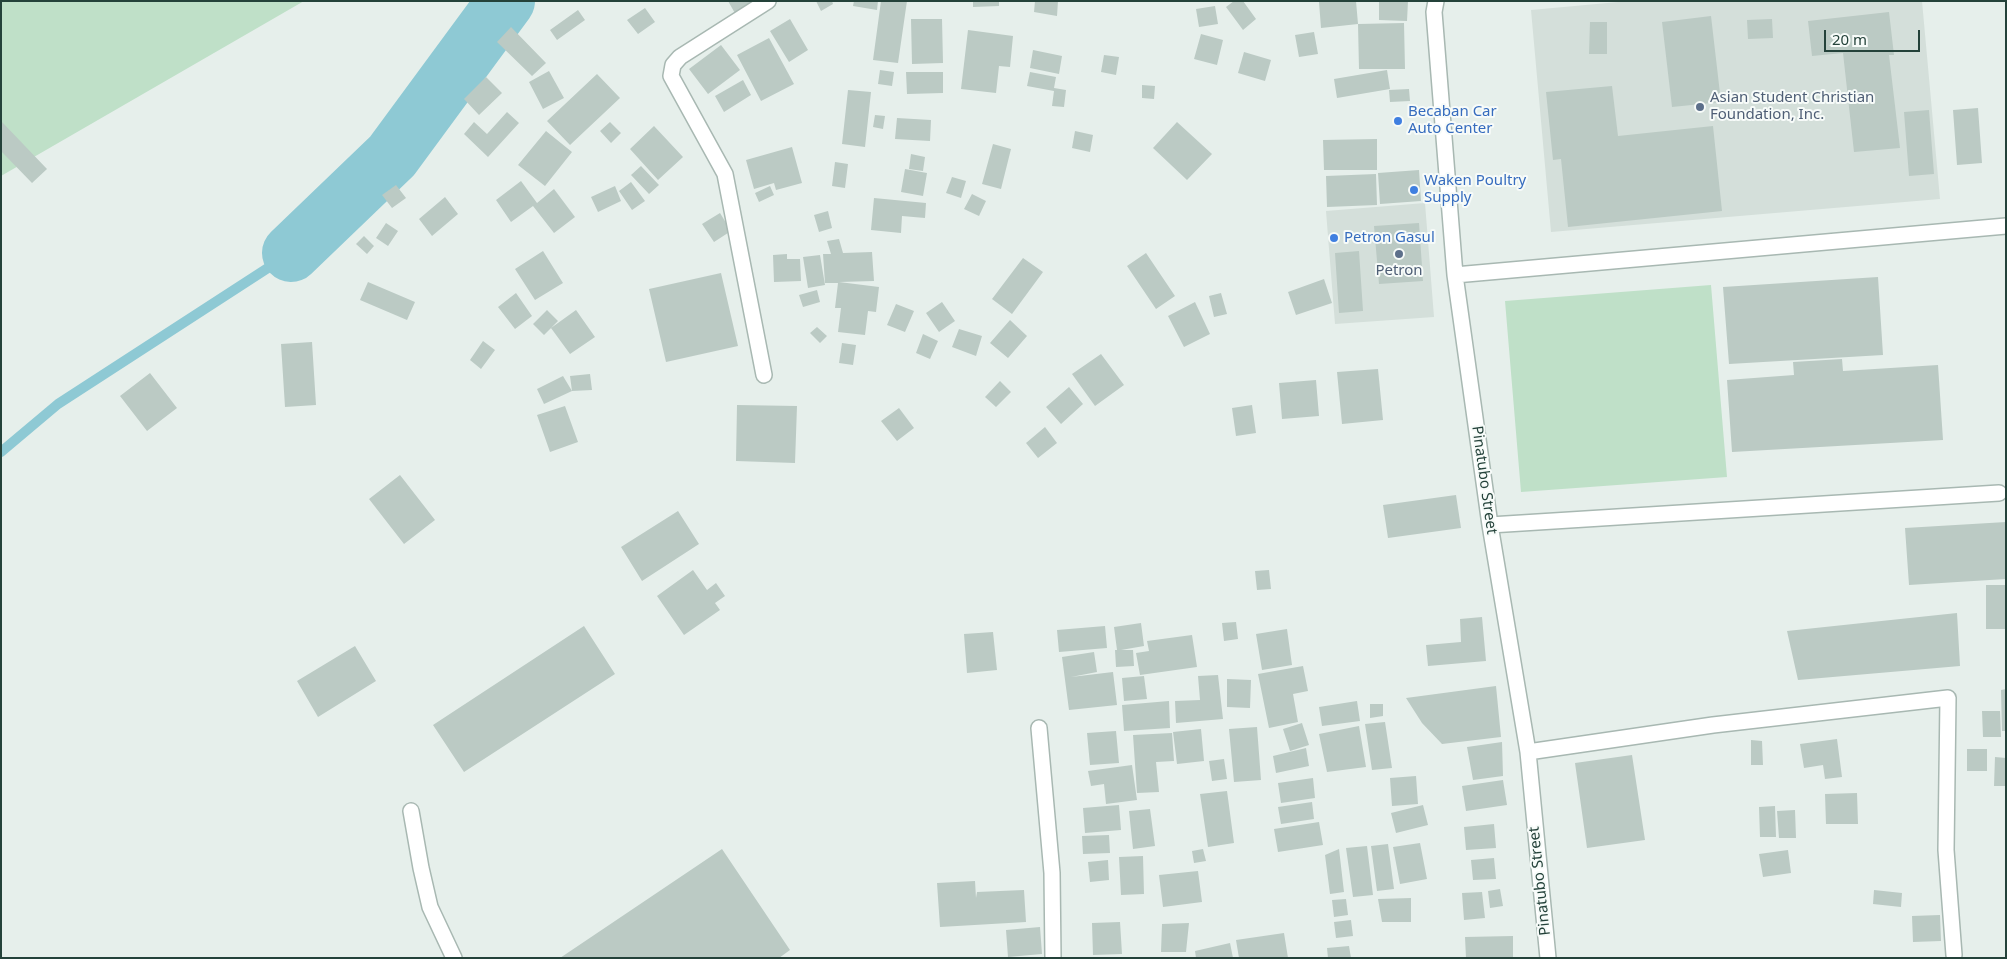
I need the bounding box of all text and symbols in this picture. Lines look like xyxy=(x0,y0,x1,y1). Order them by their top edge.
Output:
scale bar xyxy=(1827,20,1923,52)
text: 20 m xyxy=(1832,29,1867,49)
place label: Asian Student Christian Foundation, Inc. xyxy=(1710,89,1874,124)
marker: Asian Student Christian Foundation, Inc. xyxy=(1694,101,1706,113)
place label: Becaban Car Auto Center xyxy=(1408,103,1497,138)
marker: Becaban Car Auto Center xyxy=(1392,115,1404,127)
place label: Waken Poultry Supply xyxy=(1424,172,1526,207)
marker: Waken Poultry Supply xyxy=(1408,184,1420,196)
place label: Petron Gasul xyxy=(1344,229,1435,247)
marker: Petron Gasul xyxy=(1328,232,1340,244)
marker: Petron xyxy=(1393,248,1405,260)
place label: Petron xyxy=(1375,262,1423,280)
street label: Pinatubo Street xyxy=(1467,425,1501,535)
street label: Pinatubo Street xyxy=(1525,826,1555,936)

